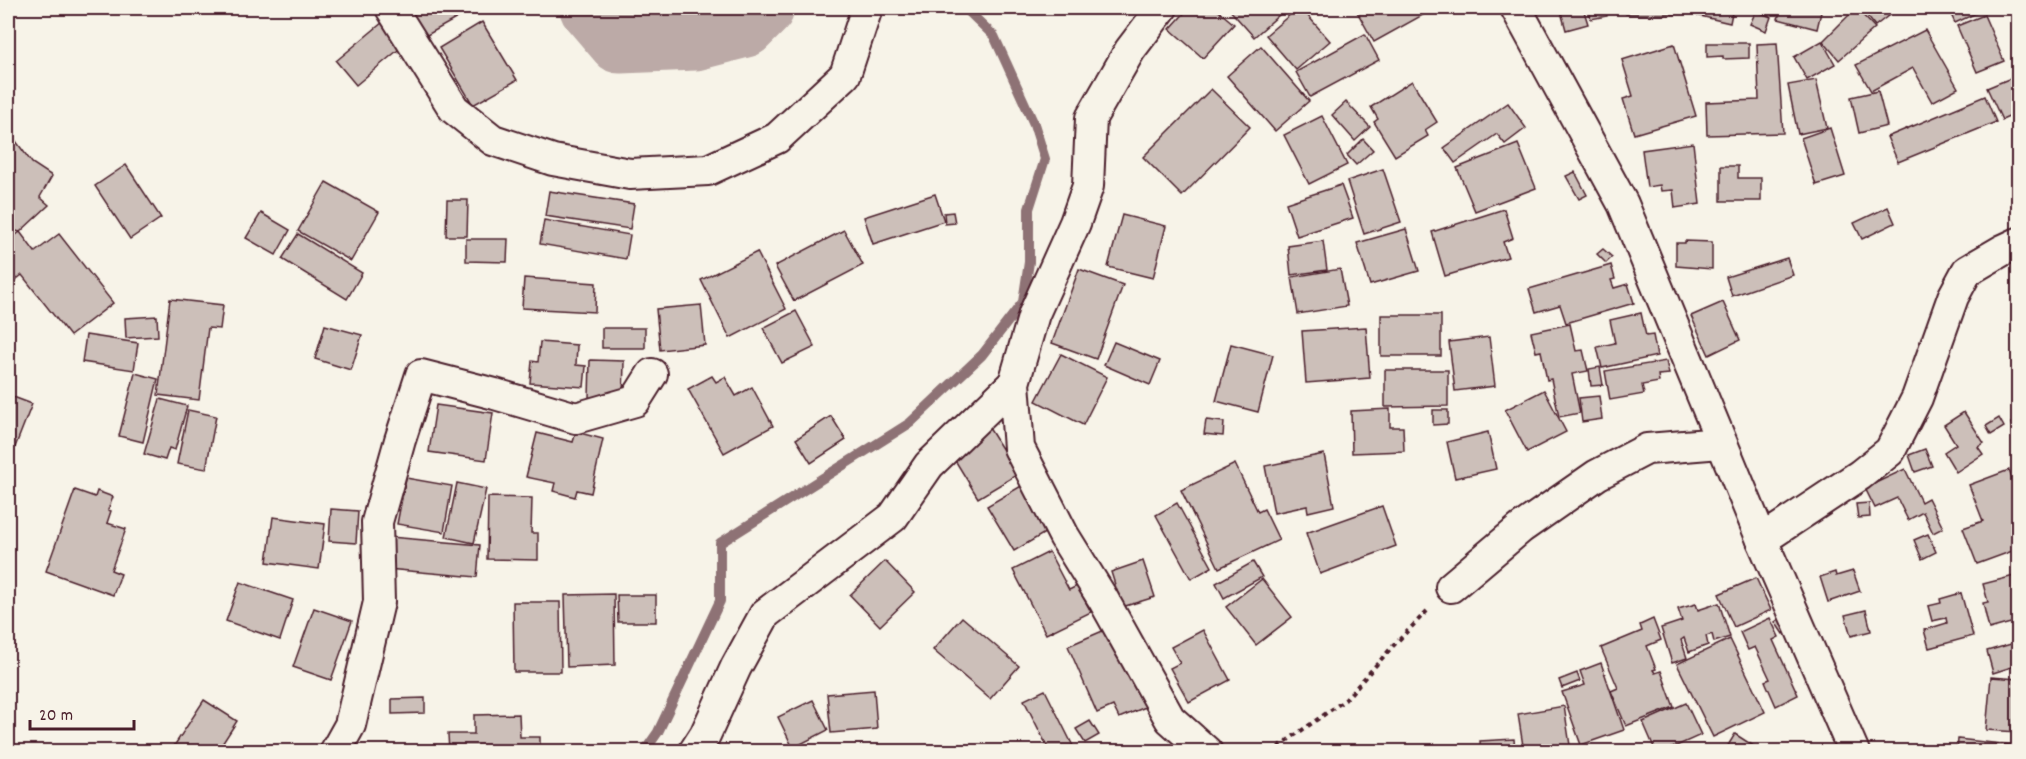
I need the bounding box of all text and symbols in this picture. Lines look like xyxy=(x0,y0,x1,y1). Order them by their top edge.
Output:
scale bar xyxy=(30,693,134,731)
text: 20 m xyxy=(39,704,73,729)

